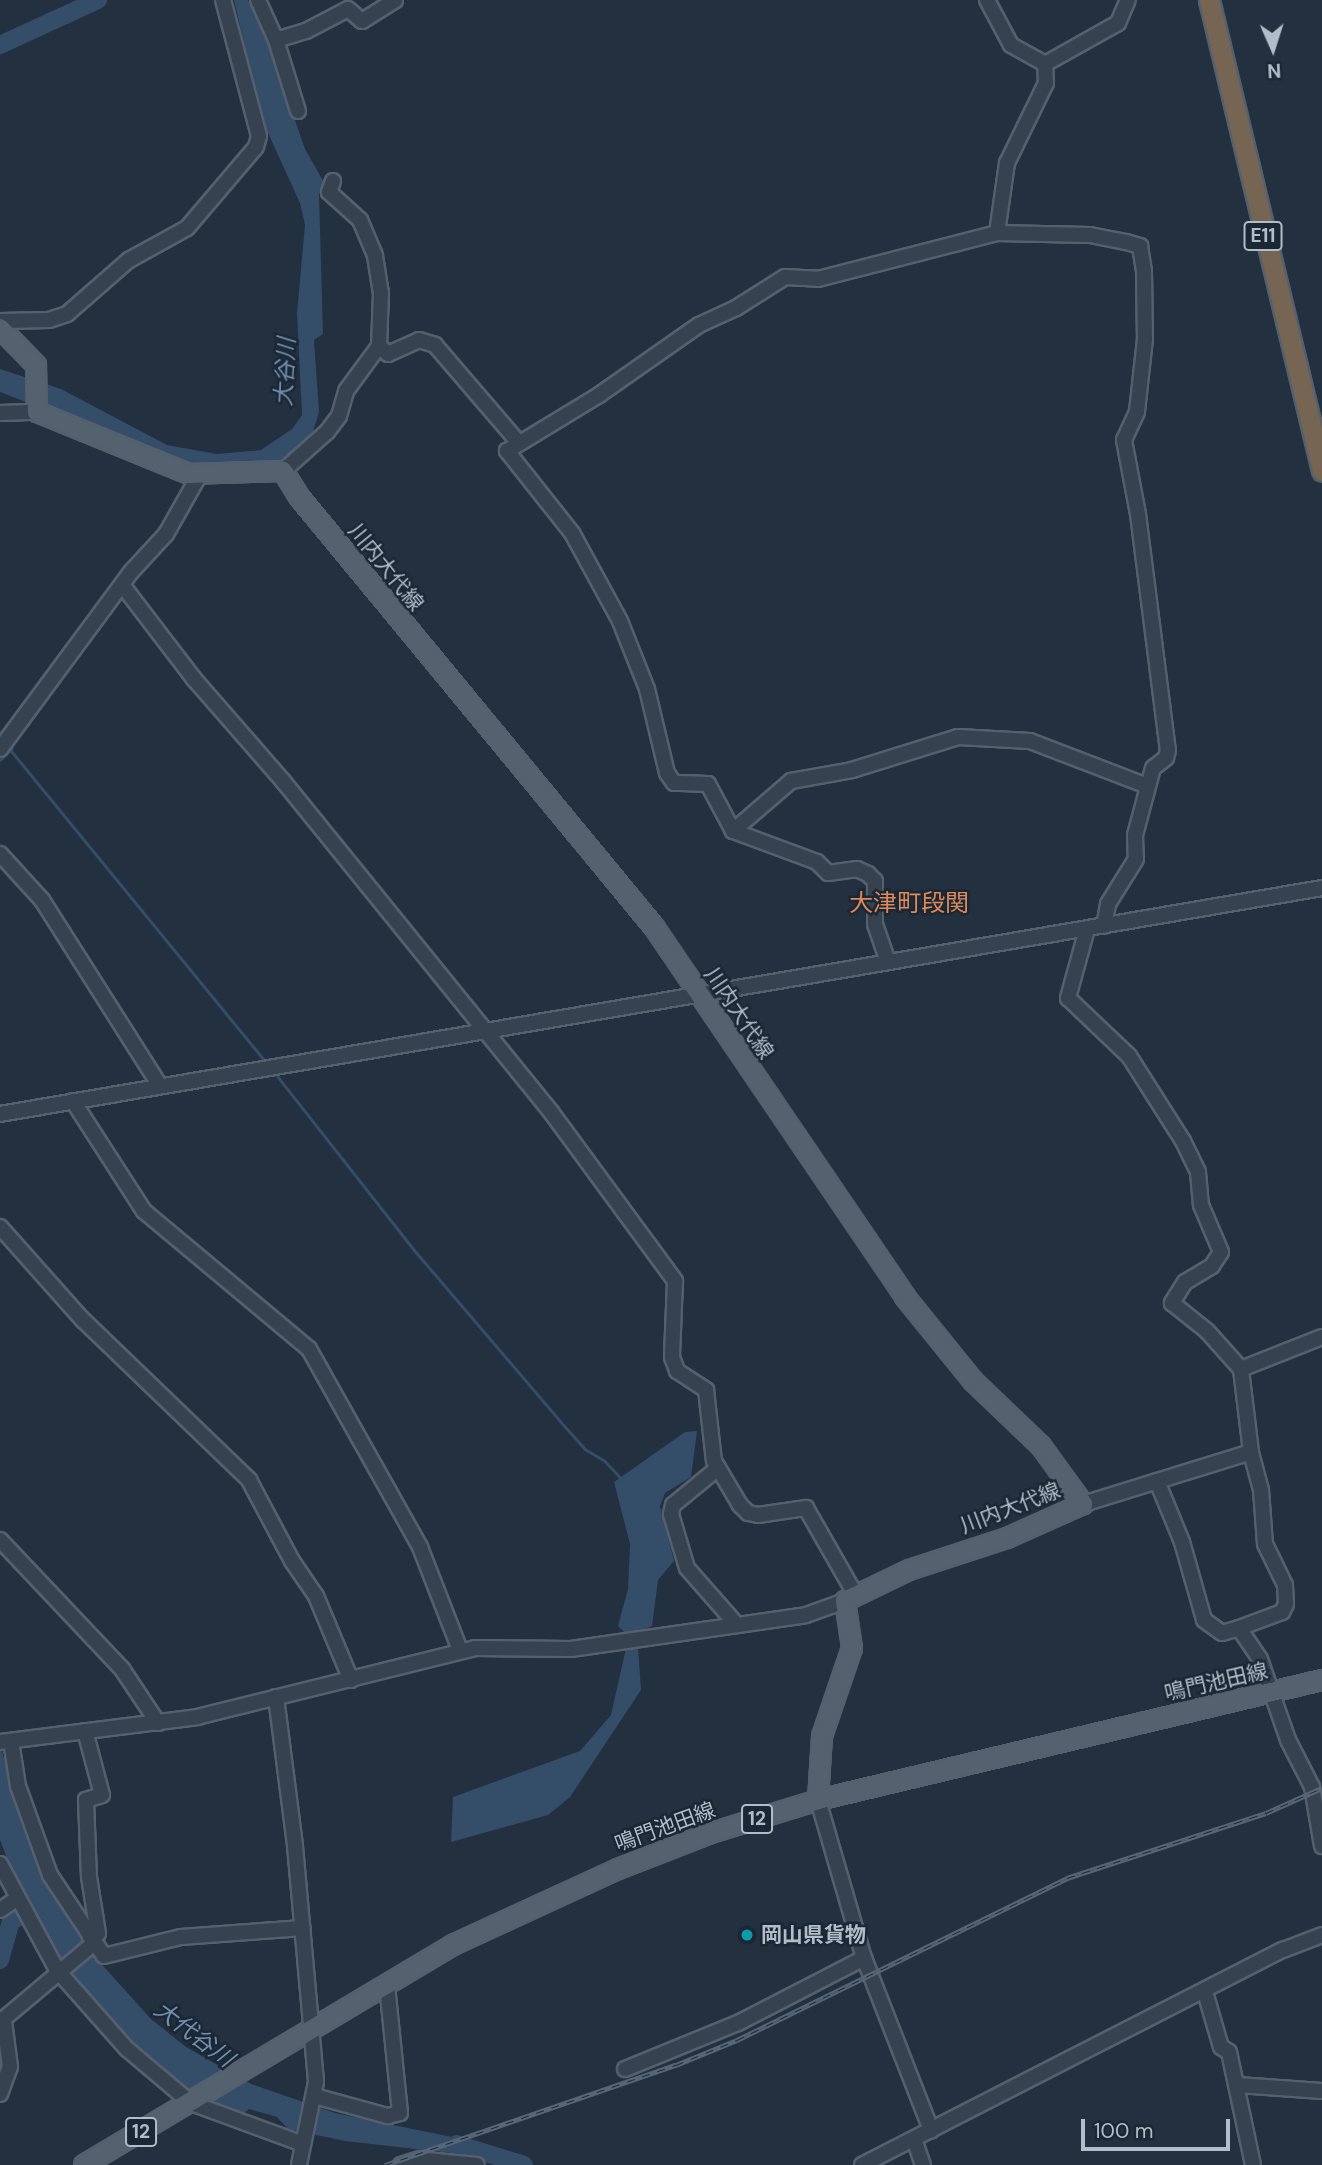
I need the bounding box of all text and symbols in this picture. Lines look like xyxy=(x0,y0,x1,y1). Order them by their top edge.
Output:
north arrow xyxy=(1238,14,1308,84)
text: N xyxy=(1267,58,1282,83)
road number: E11 xyxy=(1242,220,1284,252)
water label: 大谷川 xyxy=(269,337,301,407)
street label: 川内大代線 xyxy=(343,518,429,616)
district label: 大津町段関 xyxy=(849,889,969,917)
street label: 川内大代線 xyxy=(699,962,779,1064)
street label: 川内大代線 xyxy=(956,1477,1064,1539)
street label: 鳴門池田線 xyxy=(1162,1658,1270,1706)
street label: 鳴門池田線 xyxy=(611,1797,719,1857)
road number: 12 xyxy=(740,1803,774,1834)
place label: 岡山県貨物 xyxy=(761,1922,866,1948)
marker: 岡山県貨物 xyxy=(739,1927,755,1943)
water label: 大代谷川 xyxy=(149,1995,239,2073)
scale bar xyxy=(1084,2106,1233,2150)
road number: 12 xyxy=(124,2116,158,2148)
text: 100 m xyxy=(1094,2117,1154,2145)

